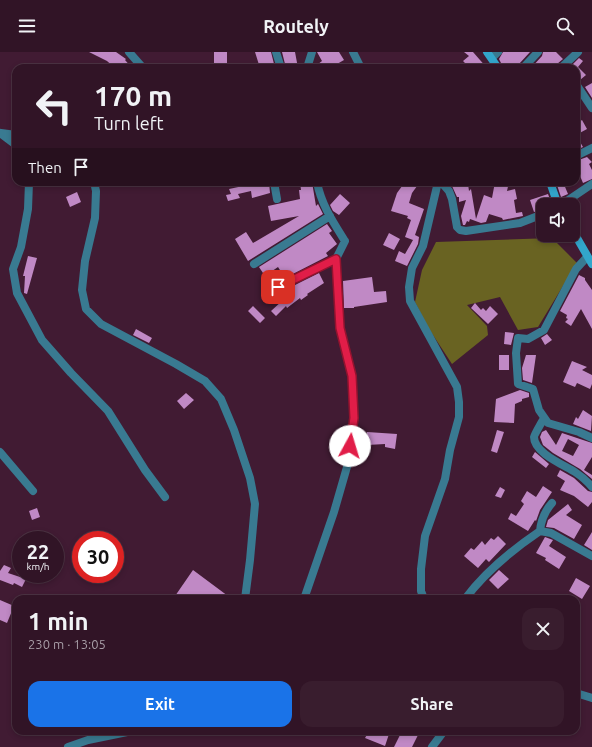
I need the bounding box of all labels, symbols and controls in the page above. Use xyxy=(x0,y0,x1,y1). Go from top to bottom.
icon: menu xyxy=(16,15,38,37)
icon: search xyxy=(554,15,576,37)
text: Routely xyxy=(263,16,329,36)
icon: left xyxy=(28,80,80,132)
text: 170 m xyxy=(94,80,172,111)
text: Turn left xyxy=(94,113,164,133)
icon: arrive xyxy=(70,156,92,178)
text: Then xyxy=(28,159,62,176)
map controls xyxy=(536,198,580,242)
button: sound xyxy=(536,198,580,242)
pin xyxy=(261,270,295,304)
icon: arrive xyxy=(267,276,289,298)
position arrow xyxy=(329,425,371,467)
speed limit sign: 30 xyxy=(72,531,124,583)
text: 22 xyxy=(27,540,49,563)
text: km/h xyxy=(26,561,50,572)
text: 1 min xyxy=(28,608,89,635)
button: close xyxy=(522,608,564,650)
text: 230 m · 13:05 xyxy=(28,637,106,651)
button: Exit xyxy=(28,681,292,727)
button: Share xyxy=(300,681,564,727)

